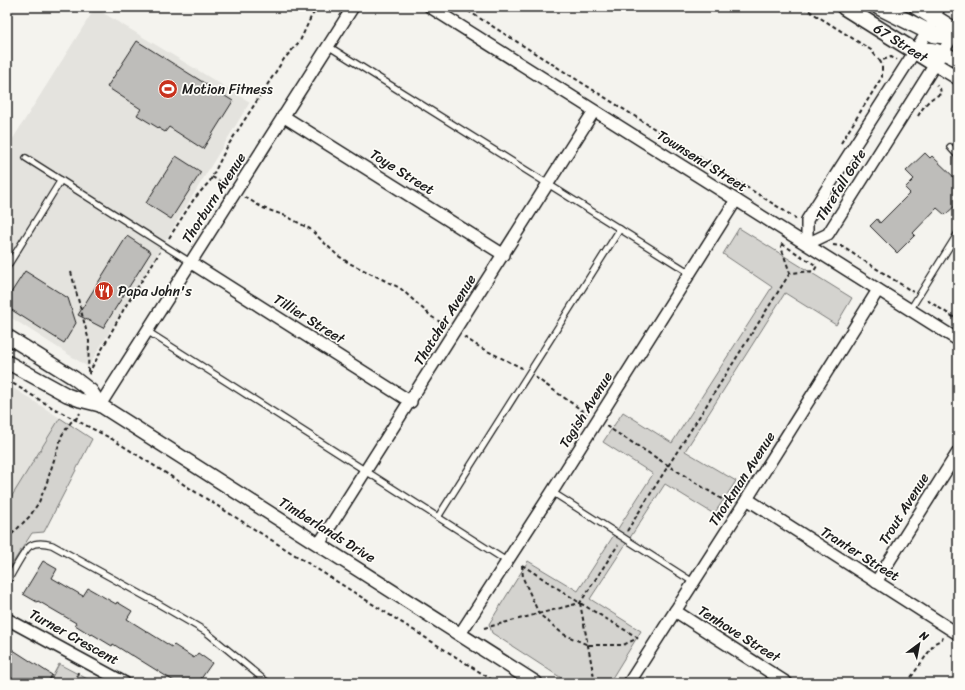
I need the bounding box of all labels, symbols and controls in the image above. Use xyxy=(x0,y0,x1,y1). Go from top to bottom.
street label: 67 Street xyxy=(869,16,934,70)
place label: Motion Fitness xyxy=(182,77,273,102)
sports icon: Motion Fitness xyxy=(157,78,179,100)
street label: Townsend Street xyxy=(652,123,752,199)
street label: Toye Street xyxy=(365,142,439,202)
street label: Threfall Gate xyxy=(809,144,873,226)
street label: Thorburn Avenue xyxy=(175,147,253,249)
street label: Thatcher Avenue xyxy=(407,269,483,371)
place label: Papa John's xyxy=(118,279,192,304)
restaurant icon: Papa John's xyxy=(93,280,115,302)
street label: Tillier Street xyxy=(268,287,351,352)
street label: Tagish Avenue xyxy=(552,367,620,453)
street label: Thorkman Avenue xyxy=(702,426,782,532)
street label: Trout Avenue xyxy=(872,468,936,550)
street label: Timberlands Drive xyxy=(274,490,380,570)
street label: Tranter Street xyxy=(815,520,905,588)
street label: Tenhove Street xyxy=(693,599,786,670)
street label: Turner Crescent xyxy=(24,602,124,672)
north arrow xyxy=(899,624,939,664)
text: N xyxy=(915,625,933,646)

